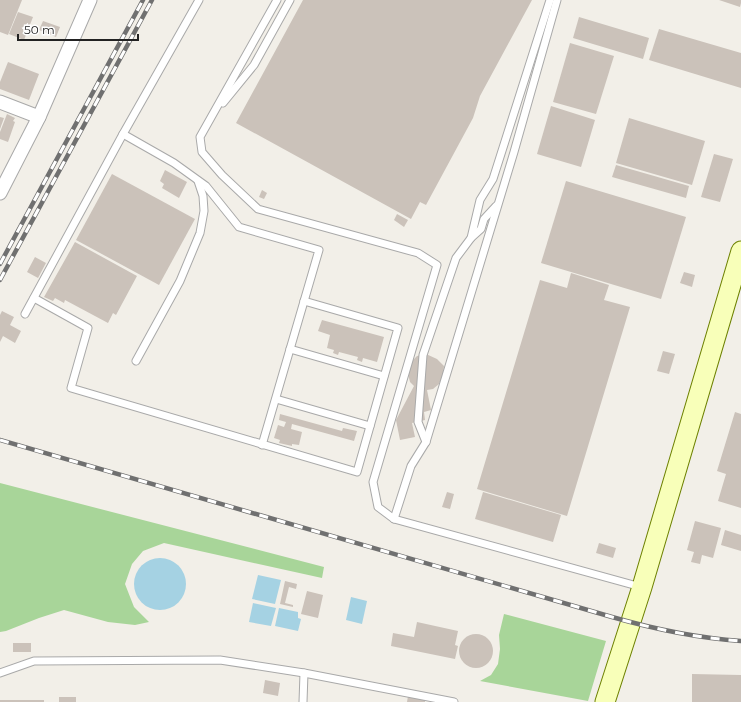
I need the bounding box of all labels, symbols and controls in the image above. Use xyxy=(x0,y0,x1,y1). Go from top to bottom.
scale bar xyxy=(18,16,138,42)
text: 50 m xyxy=(24,22,55,37)

